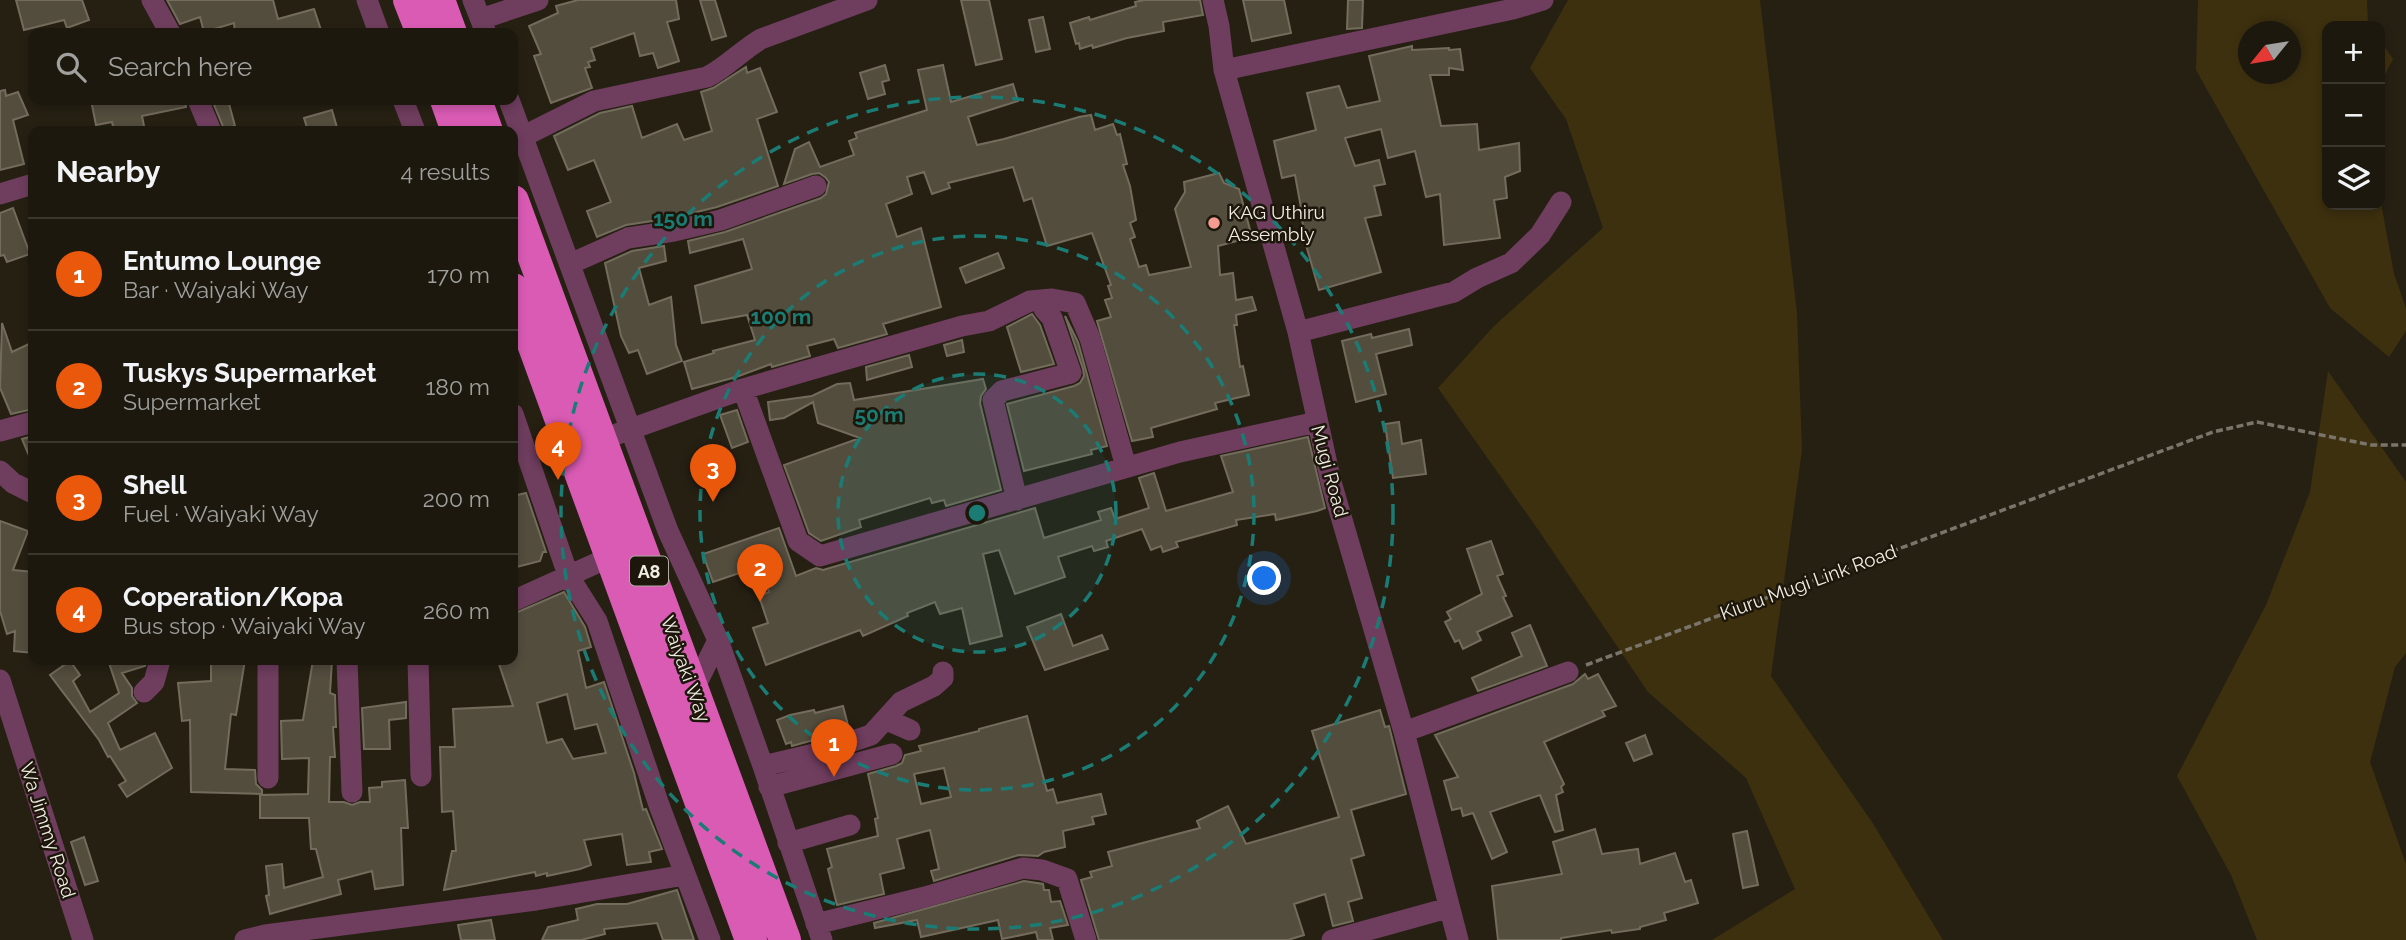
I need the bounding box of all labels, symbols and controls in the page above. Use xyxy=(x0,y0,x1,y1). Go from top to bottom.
north arrow xyxy=(2238,21,2301,84)
map controls xyxy=(2322,21,2385,210)
button: + xyxy=(2322,21,2385,84)
search box xyxy=(28,28,518,105)
icon: search xyxy=(52,48,90,86)
text: Search here xyxy=(108,52,252,82)
button: − xyxy=(2322,84,2385,147)
button: layers xyxy=(2322,147,2385,210)
text: Nearby xyxy=(56,154,160,189)
text: 4 results xyxy=(401,158,490,185)
place label: KAG Uthiru Assembly xyxy=(1228,201,1325,245)
text: 150 m xyxy=(653,206,713,231)
marker: KAG Uthiru Assembly xyxy=(1206,215,1222,231)
text: Entumo Lounge xyxy=(123,246,321,276)
text: 1 xyxy=(73,261,85,288)
text: 170 m xyxy=(427,261,490,288)
text: Bar · Waiyaki Way xyxy=(123,276,309,303)
text: 100 m xyxy=(751,304,811,329)
text: Tuskys Supermarket xyxy=(123,358,377,388)
text: 2 xyxy=(73,373,85,400)
text: 180 m xyxy=(425,373,490,400)
text: Supermarket xyxy=(123,388,261,415)
text: 50 m xyxy=(854,402,904,427)
pin: 4 xyxy=(535,422,581,480)
street label: Mugi Road xyxy=(1307,423,1353,519)
pin: 3 xyxy=(690,444,736,502)
text: Shell xyxy=(123,470,187,500)
text: 3 xyxy=(73,485,85,512)
text: 200 m xyxy=(423,485,490,512)
text: Fuel · Waiyaki Way xyxy=(123,500,319,527)
centre of rings xyxy=(965,501,989,525)
street label: Kiuru Mugi Link Road xyxy=(1717,540,1899,624)
pin: 2 xyxy=(737,544,783,602)
road number: A8 xyxy=(630,556,668,586)
your location xyxy=(1247,561,1281,595)
text: Coperation/Kopa xyxy=(123,582,343,612)
text: 4 xyxy=(72,597,86,624)
text: 260 m xyxy=(423,597,490,624)
text: Bus stop · Waiyaki Way xyxy=(123,612,366,639)
street label: Waiyaki Way xyxy=(657,613,715,725)
pin: 1 xyxy=(811,719,857,777)
street label: Wa Jimmy Road xyxy=(16,759,80,901)

